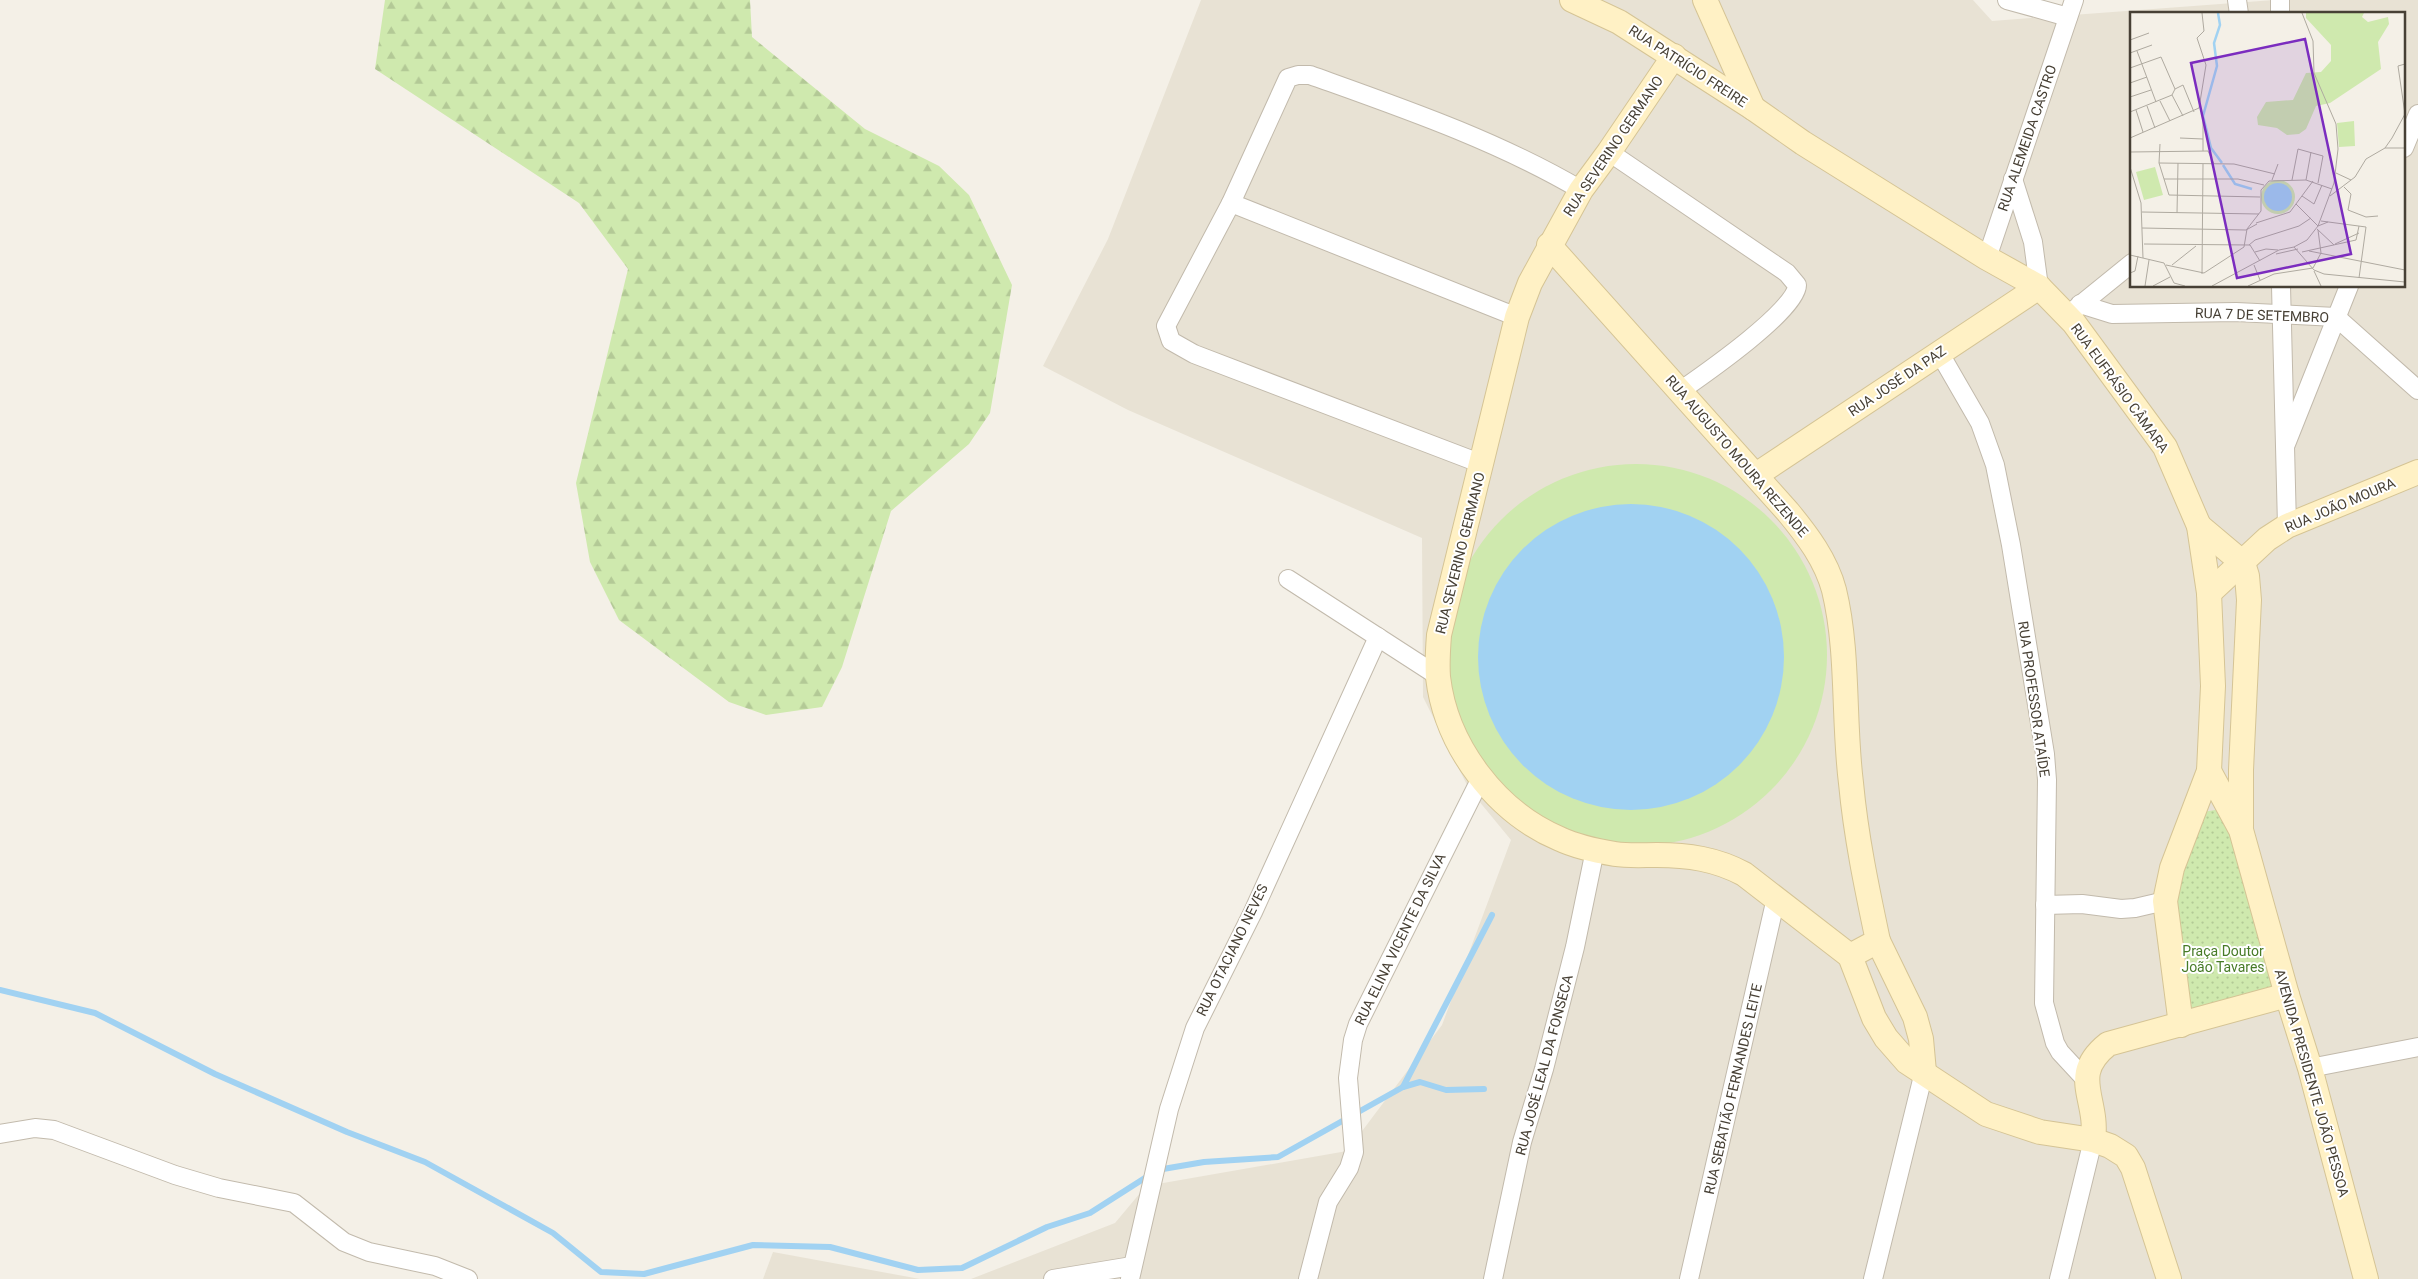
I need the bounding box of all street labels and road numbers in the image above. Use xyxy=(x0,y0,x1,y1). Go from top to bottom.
street label: RUA PATRÍCIO FREIRE xyxy=(1626,21,1751,110)
street label: RUA ALEMEIDA CASTRO xyxy=(1994,63,2060,213)
street label: RUA SEVERINO GERMANO xyxy=(1560,73,1666,219)
street label: RUA 7 DE SETEMBRO xyxy=(2195,305,2329,325)
street label: RUA EUFRÁSIO CÂMARA xyxy=(2068,320,2173,456)
street label: RUA JOSÉ DA PAZ xyxy=(1845,342,1949,420)
street label: RUA AUGUSTO MOURA REZENDE xyxy=(1663,372,1812,540)
street label: RUA SEVERINO GERMANO xyxy=(1432,471,1488,635)
street label: RUA JOÃO MOURA xyxy=(2282,474,2398,535)
street label: RUA PROFESSOR ATAÍDE xyxy=(2015,620,2054,778)
street label: RUA ELINA VICENTE DA SILVA xyxy=(1351,850,1449,1028)
street label: RUA OTACIANO NEVES xyxy=(1193,881,1271,1019)
street label: AVENIDA PRESIDENTE JOÃO PESSOA xyxy=(2272,967,2353,1199)
street label: RUA JOSÉ LEAL DA FONSECA xyxy=(1511,973,1576,1157)
street label: RUA SEBATIÃO FERNANDES LEITE xyxy=(1700,982,1765,1196)

